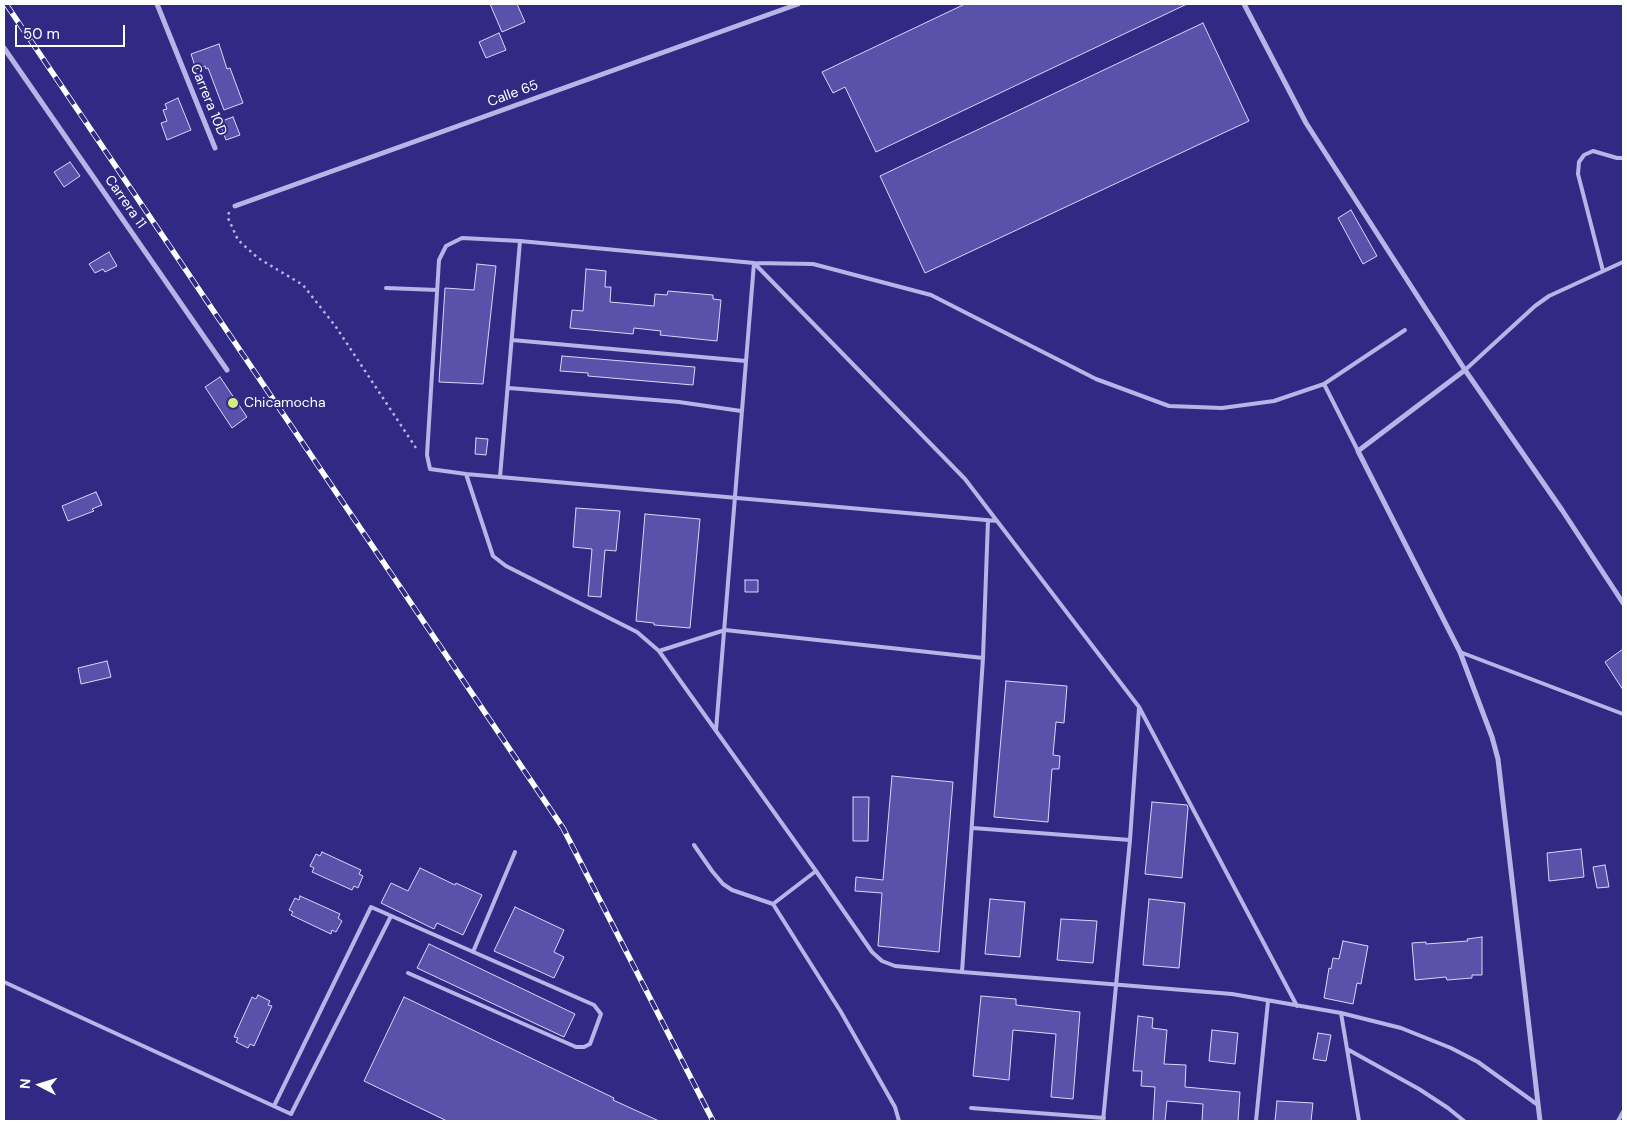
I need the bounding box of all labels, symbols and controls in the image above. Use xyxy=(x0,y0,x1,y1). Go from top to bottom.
scale bar xyxy=(18,15,128,47)
text: 50 m xyxy=(23,24,60,44)
street label: Carrera 10D xyxy=(186,62,230,138)
street label: Calle 65 xyxy=(485,77,541,111)
street label: Carrera 11 xyxy=(101,172,149,232)
place label: Chicamocha xyxy=(244,395,326,411)
marker: Chicamocha xyxy=(226,396,240,410)
north arrow xyxy=(15,1060,65,1110)
text: N xyxy=(16,1078,34,1090)

